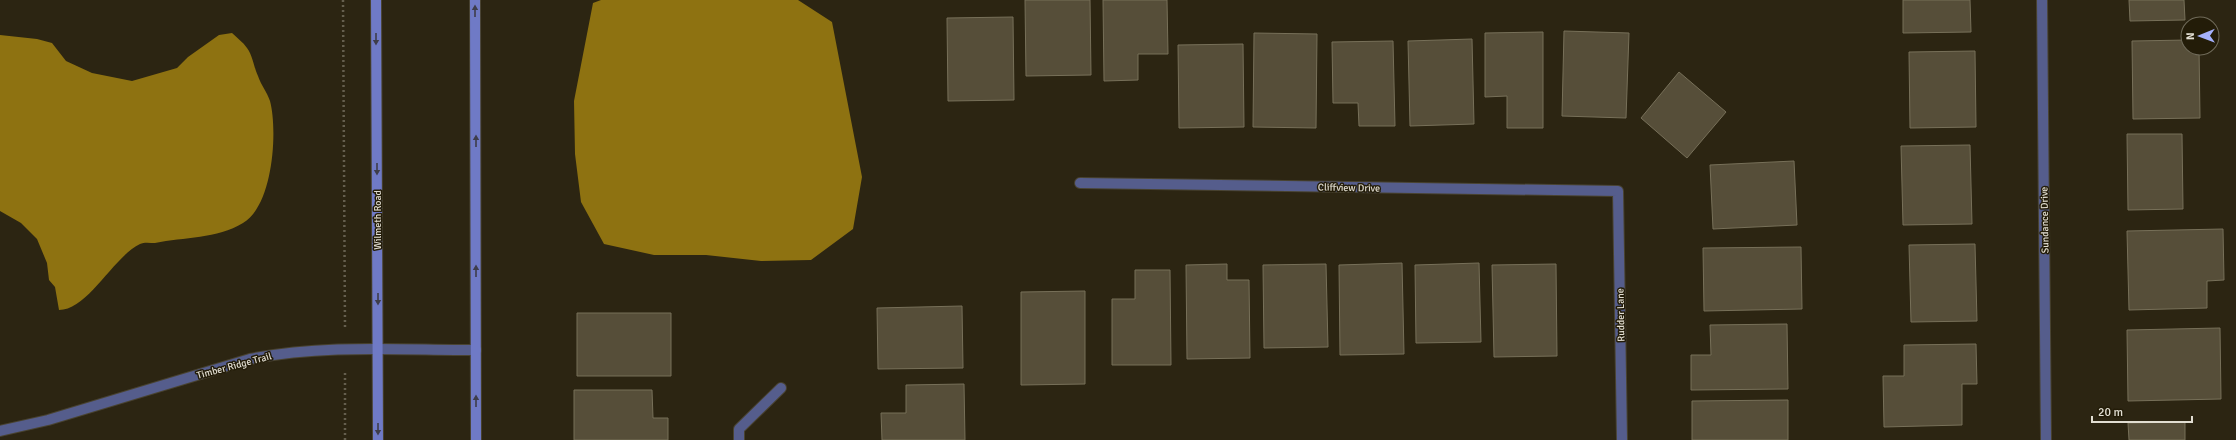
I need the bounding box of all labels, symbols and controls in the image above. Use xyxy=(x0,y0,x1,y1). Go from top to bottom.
one-way arrow xyxy=(472,4,478,17)
north arrow xyxy=(2180,16,2220,56)
text: N xyxy=(2184,32,2197,40)
one-way arrow xyxy=(373,33,379,46)
one-way arrow xyxy=(472,135,479,147)
one-way arrow xyxy=(374,163,380,176)
street label: Cliffview Drive xyxy=(1318,181,1380,195)
street label: Sundance Drive xyxy=(2038,187,2052,253)
street label: Wilmeth Road xyxy=(372,190,384,250)
one-way arrow xyxy=(473,264,479,277)
street label: Rudder Lane xyxy=(1615,288,1627,342)
one-way arrow xyxy=(375,293,381,306)
street label: Timber Ridge Trail xyxy=(195,350,273,382)
one-way arrow xyxy=(473,394,479,407)
scale bar xyxy=(2092,398,2192,424)
text: 20 m xyxy=(2098,405,2123,420)
one-way arrow xyxy=(375,423,381,436)

